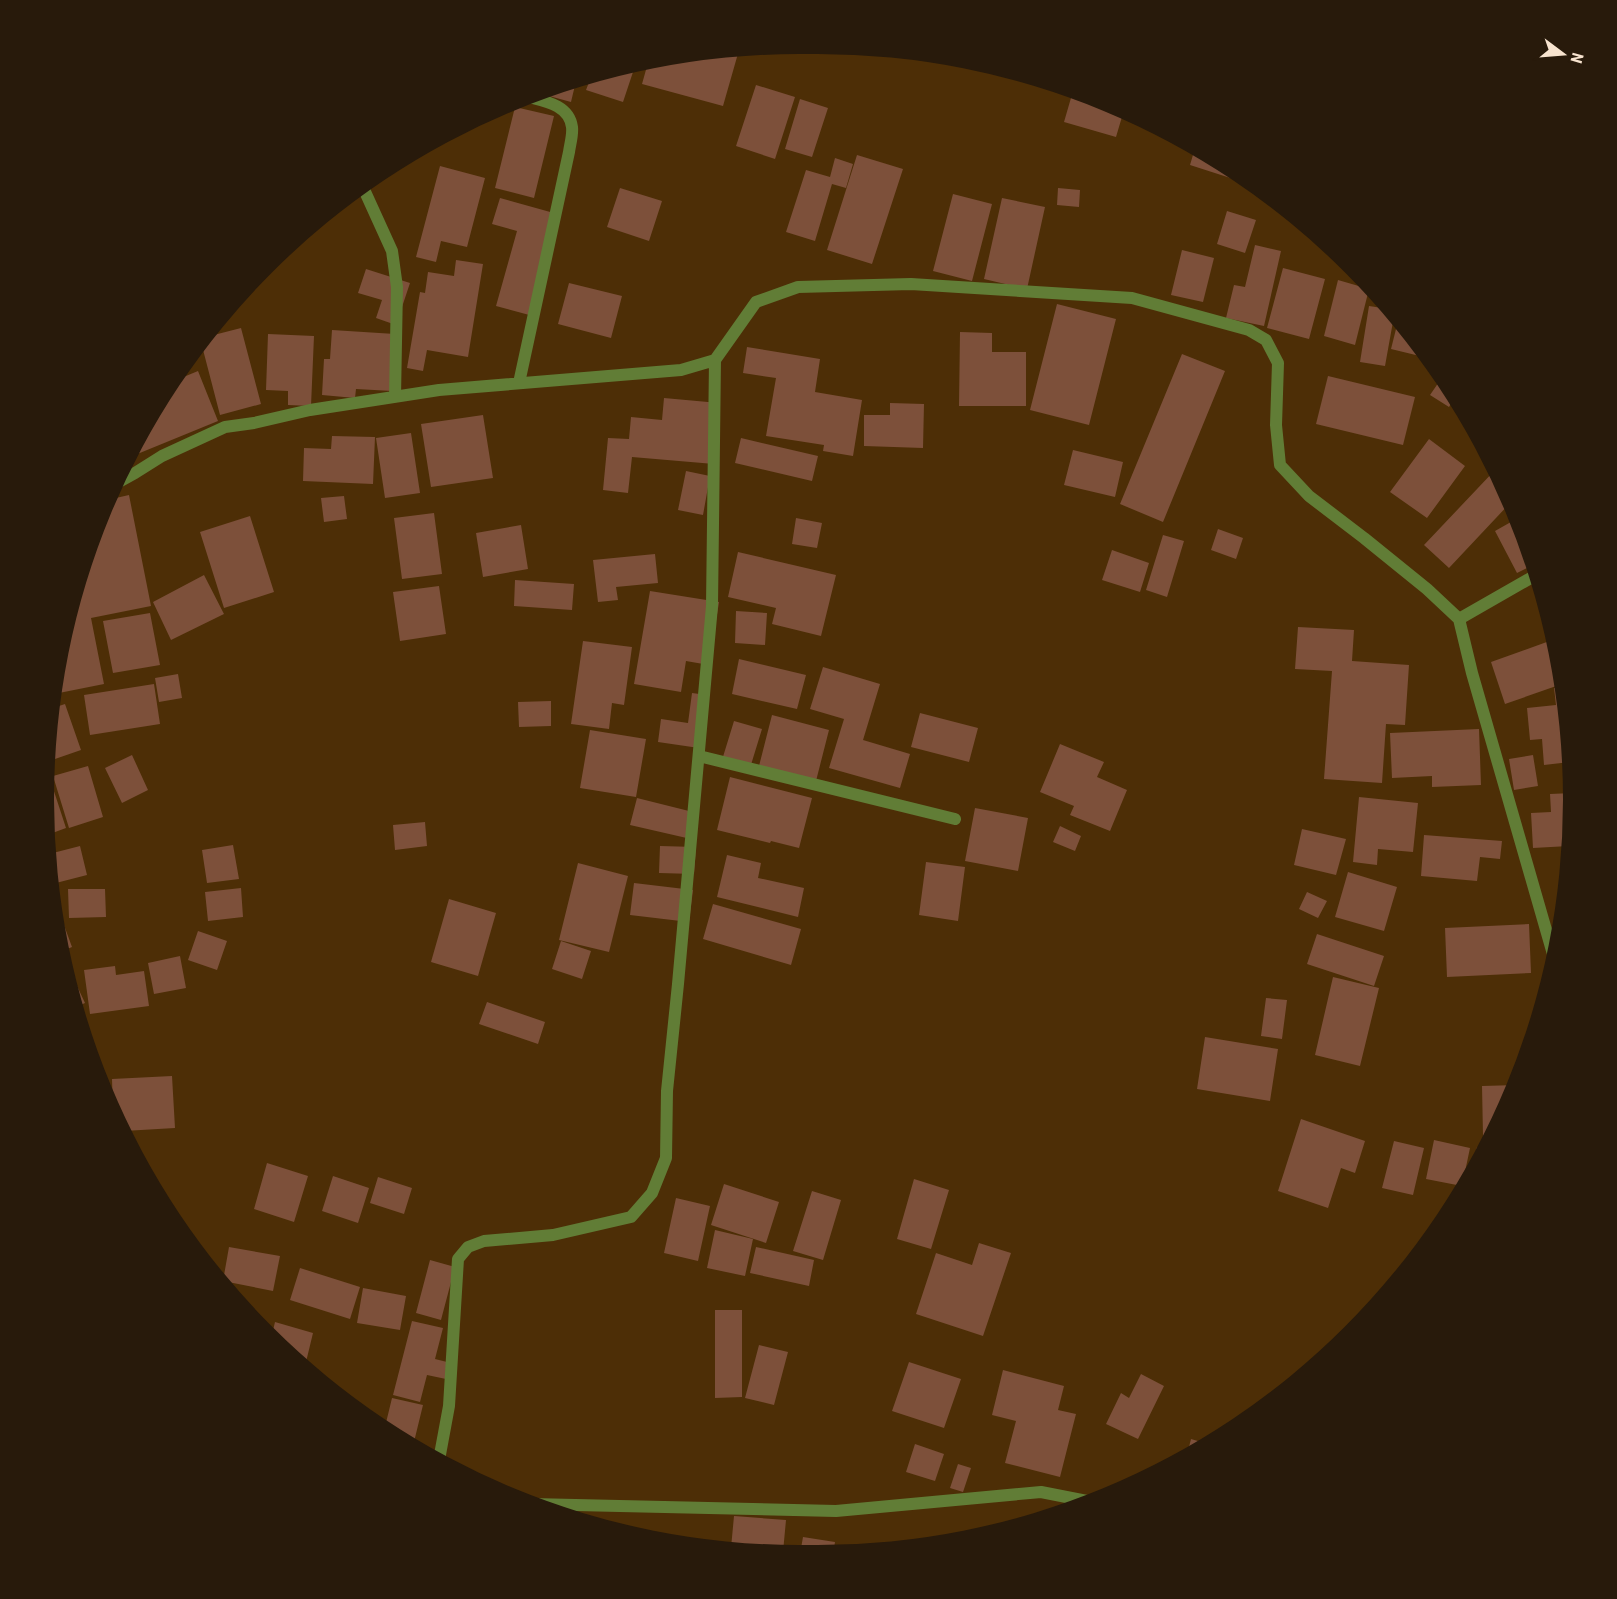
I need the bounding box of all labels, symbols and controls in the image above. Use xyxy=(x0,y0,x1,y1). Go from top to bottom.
north arrow xyxy=(1533,24,1593,84)
text: N xyxy=(1566,51,1587,65)

